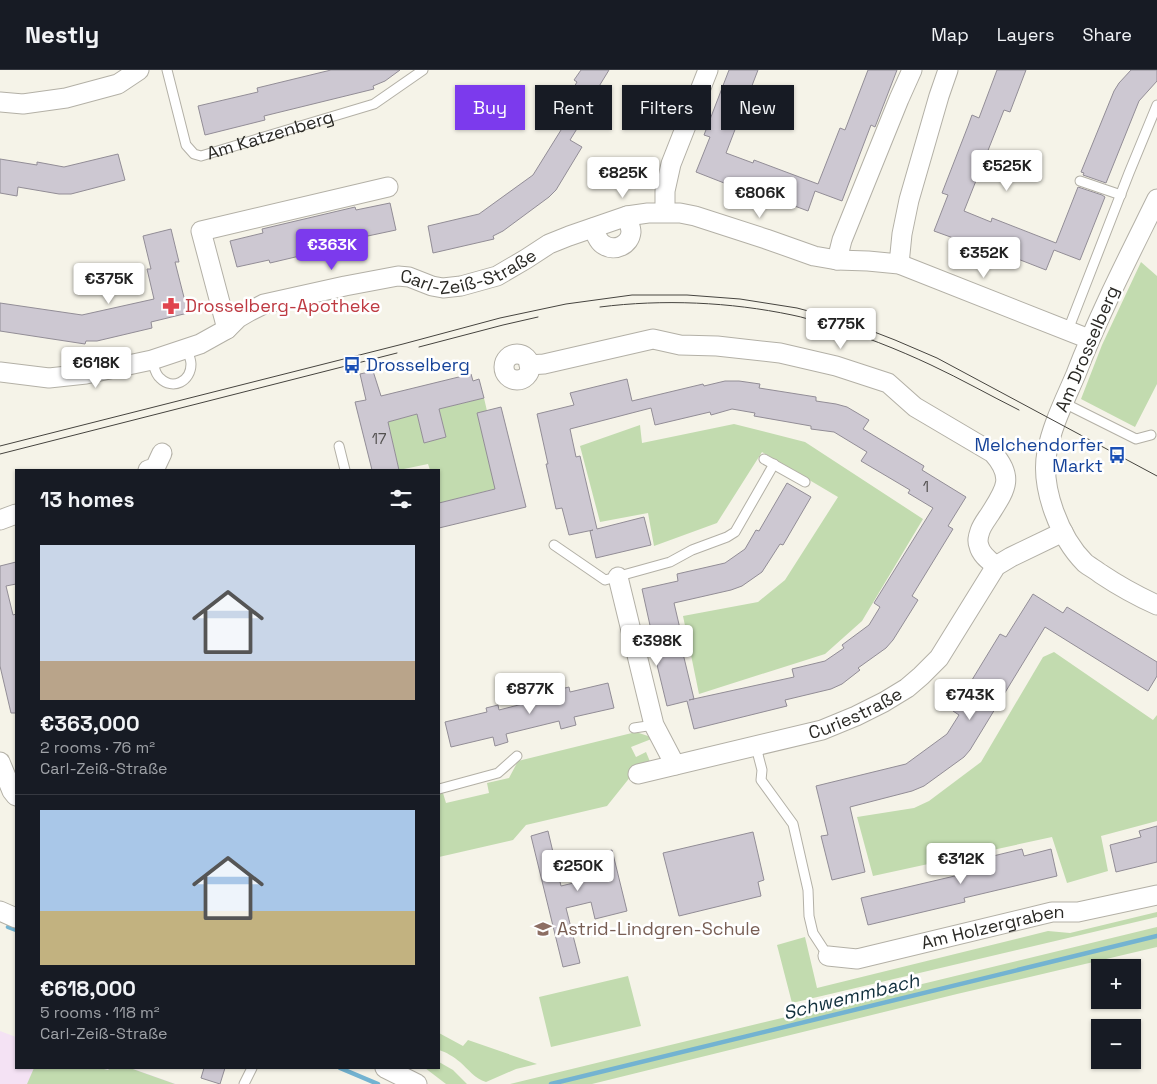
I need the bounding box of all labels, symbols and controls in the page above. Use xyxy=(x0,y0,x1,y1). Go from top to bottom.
text: Nestly xyxy=(25,19,99,50)
text: Map xyxy=(931,23,969,46)
text: Layers xyxy=(997,23,1054,46)
text: Share xyxy=(1082,23,1132,46)
chip: Buy xyxy=(455,85,525,130)
chip: Rent xyxy=(535,85,612,130)
chip: Filters xyxy=(622,85,711,130)
chip: New xyxy=(721,85,794,130)
street label: Am Katzenberg xyxy=(204,105,336,165)
pin: €525K xyxy=(972,150,1042,192)
text: €525K xyxy=(982,155,1032,176)
pin: €825K xyxy=(588,156,658,199)
text: €825K xyxy=(598,162,648,183)
pin: €806K xyxy=(725,176,795,219)
text: €806K xyxy=(735,182,785,203)
pin: €363K xyxy=(297,228,367,271)
text: €363K xyxy=(307,234,357,255)
pin: €352K xyxy=(949,236,1019,279)
text: €352K xyxy=(959,242,1009,263)
street label: Carl-Zeiß-Straße xyxy=(400,243,541,299)
pin: €375K xyxy=(74,262,144,305)
text: €375K xyxy=(84,268,134,289)
street label: Am Drosselberg xyxy=(1050,282,1124,416)
place label: Drosselberg-Apotheke xyxy=(185,294,380,317)
pharmacy icon: Drosselberg-Apotheke xyxy=(161,296,181,316)
pin: €775K xyxy=(806,308,876,350)
text: €775K xyxy=(817,313,865,334)
pin: €618K xyxy=(61,346,131,389)
text: €618K xyxy=(72,352,120,373)
place label: Drosselberg xyxy=(366,353,470,376)
bus stop icon: Drosselberg xyxy=(342,355,362,375)
house number: 17 xyxy=(372,429,386,448)
place label: Melchendorfer Markt xyxy=(974,433,1103,477)
bus stop icon: Melchendorfer Markt xyxy=(1107,445,1127,465)
house number: 1 xyxy=(923,477,929,496)
icon: filters xyxy=(387,485,415,513)
text: 13 homes xyxy=(40,486,134,513)
icon: home xyxy=(183,577,273,667)
pin: €398K xyxy=(622,624,692,667)
text: €398K xyxy=(632,630,682,651)
pin: €877K xyxy=(495,672,565,715)
text: €877K xyxy=(506,678,554,699)
pin: €743K xyxy=(935,678,1005,721)
street label: Curiestraße xyxy=(806,682,906,744)
text: €743K xyxy=(946,684,994,705)
text: €363,000 xyxy=(40,710,140,737)
text: 2 rooms · 76 m² xyxy=(40,737,155,758)
text: Carl-Zeiß-Straße xyxy=(40,758,168,779)
pin: €312K xyxy=(926,842,996,885)
icon: home xyxy=(183,843,273,933)
text: €312K xyxy=(937,848,985,869)
pin: €250K xyxy=(543,850,613,892)
text: €250K xyxy=(553,855,603,876)
street label: Am Holzergraben xyxy=(919,900,1065,954)
place label: Astrid-Lindgren-Schule xyxy=(557,917,760,940)
school or university icon: Astrid-Lindgren-Schule xyxy=(533,919,553,939)
map controls xyxy=(1091,959,1141,1069)
button: + xyxy=(1091,959,1141,1009)
water label: Schwemmbach xyxy=(780,967,922,1025)
text: €618,000 xyxy=(40,975,136,1002)
text: 5 rooms · 118 m² xyxy=(40,1002,160,1023)
button: − xyxy=(1091,1019,1141,1069)
text: Carl-Zeiß-Straße xyxy=(40,1023,168,1044)

